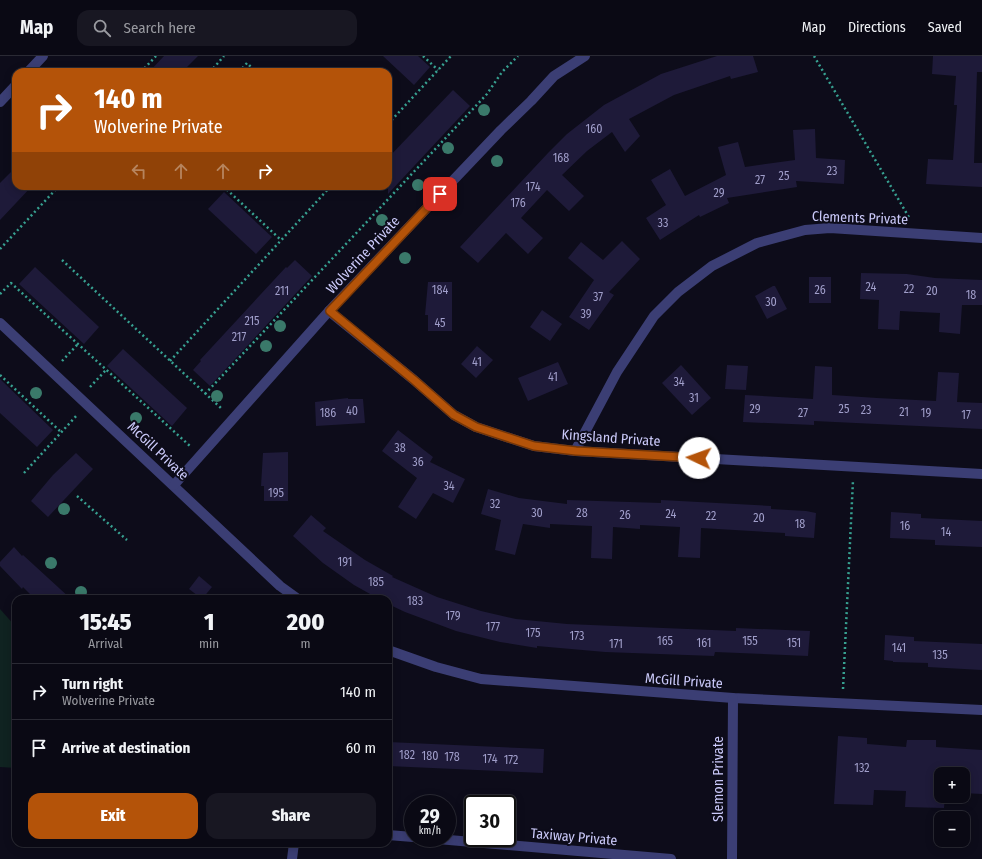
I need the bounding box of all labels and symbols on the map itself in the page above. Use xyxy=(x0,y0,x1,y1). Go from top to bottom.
house number: 160 xyxy=(586,122,602,136)
house number: 168 xyxy=(553,151,569,165)
house number: 23 xyxy=(827,164,837,178)
house number: 25 xyxy=(779,169,790,183)
house number: 27 xyxy=(755,173,765,187)
pin xyxy=(423,177,457,211)
house number: 174 xyxy=(526,180,541,194)
house number: 29 xyxy=(713,186,725,200)
house number: 176 xyxy=(510,196,526,210)
street label: Clements Private xyxy=(812,208,908,228)
street label: Wolverine Private xyxy=(323,213,403,297)
house number: 33 xyxy=(658,216,668,230)
house number: 24 xyxy=(866,280,877,294)
house number: 22 xyxy=(904,282,914,296)
house number: 184 xyxy=(432,283,448,297)
house number: 26 xyxy=(814,283,826,297)
house number: 211 xyxy=(275,284,289,298)
house number: 20 xyxy=(926,284,938,298)
house number: 18 xyxy=(966,288,976,302)
house number: 37 xyxy=(593,290,603,304)
house number: 30 xyxy=(765,295,777,309)
house number: 39 xyxy=(580,307,592,321)
house number: 215 xyxy=(244,314,260,328)
house number: 45 xyxy=(434,316,446,330)
house number: 217 xyxy=(232,330,246,344)
house number: 41 xyxy=(472,355,482,369)
house number: 41 xyxy=(548,370,558,384)
house number: 34 xyxy=(673,375,685,389)
house number: 31 xyxy=(689,391,699,405)
house number: 29 xyxy=(749,402,761,416)
house number: 25 xyxy=(839,402,850,416)
house number: 23 xyxy=(861,403,871,417)
house number: 40 xyxy=(346,404,358,418)
house number: 21 xyxy=(899,405,909,419)
house number: 186 xyxy=(320,406,336,420)
house number: 27 xyxy=(798,406,808,420)
house number: 19 xyxy=(921,406,931,420)
house number: 17 xyxy=(961,408,971,422)
street label: McGill Private xyxy=(124,418,192,484)
street label: Kingsland Private xyxy=(561,426,661,450)
position arrow xyxy=(678,437,720,479)
house number: 38 xyxy=(394,441,406,455)
house number: 36 xyxy=(412,455,424,469)
house number: 34 xyxy=(443,479,455,493)
house number: 195 xyxy=(268,486,284,500)
house number: 32 xyxy=(490,497,500,511)
house number: 30 xyxy=(531,506,543,520)
house number: 28 xyxy=(576,506,588,520)
house number: 24 xyxy=(666,507,677,521)
house number: 26 xyxy=(619,508,631,522)
house number: 22 xyxy=(706,509,716,523)
house number: 20 xyxy=(753,511,765,525)
house number: 18 xyxy=(795,517,805,531)
house number: 16 xyxy=(900,519,910,533)
house number: 14 xyxy=(941,525,951,539)
house number: 191 xyxy=(338,555,353,569)
house number: 185 xyxy=(368,575,385,589)
house number: 183 xyxy=(407,594,423,608)
house number: 179 xyxy=(445,609,461,623)
house number: 177 xyxy=(486,620,500,634)
house number: 175 xyxy=(526,626,541,640)
house number: 173 xyxy=(570,629,584,643)
house number: 165 xyxy=(657,634,674,648)
house number: 155 xyxy=(742,634,758,648)
house number: 161 xyxy=(697,636,711,650)
house number: 151 xyxy=(787,636,801,650)
house number: 171 xyxy=(609,637,623,651)
house number: 141 xyxy=(892,641,906,655)
house number: 135 xyxy=(932,648,948,662)
street label: McGill Private xyxy=(645,670,723,692)
street label: Slemon Private xyxy=(710,736,727,822)
house number: 182 xyxy=(399,748,415,762)
house number: 180 xyxy=(422,749,438,763)
house number: 178 xyxy=(444,750,460,764)
house number: 174 xyxy=(483,752,498,766)
house number: 172 xyxy=(504,753,518,767)
house number: 132 xyxy=(854,761,870,775)
speed limit sign: 30 xyxy=(464,795,516,847)
street label: Taxiway Private xyxy=(530,825,618,849)

